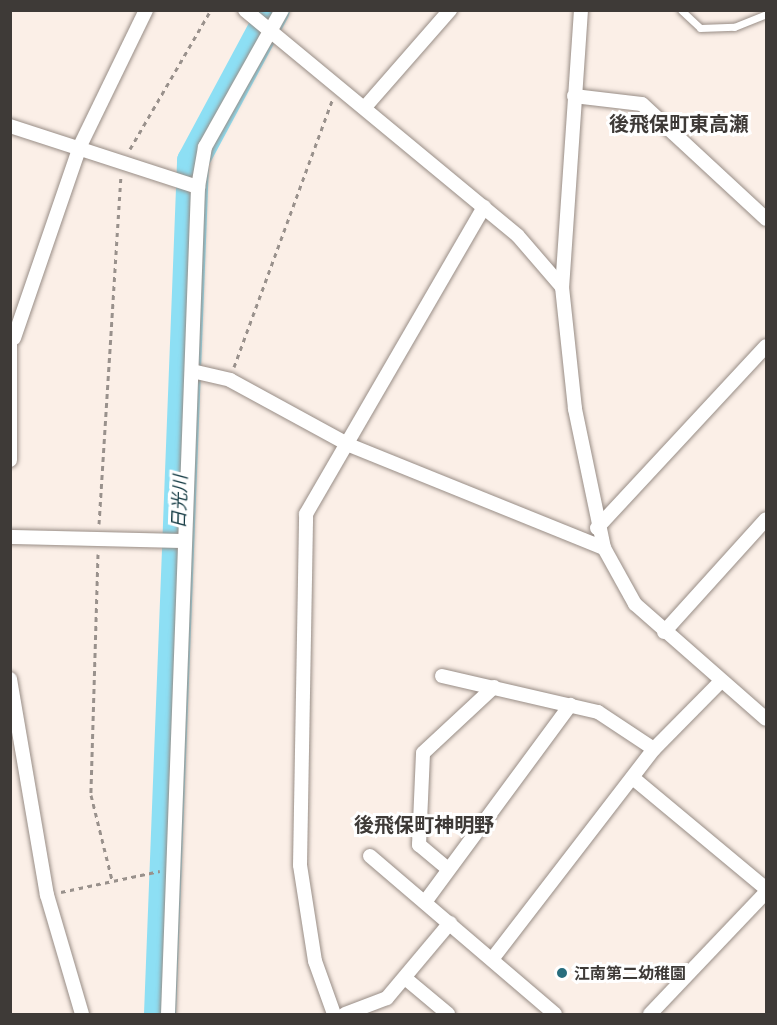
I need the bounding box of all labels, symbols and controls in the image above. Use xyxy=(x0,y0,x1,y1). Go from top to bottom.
district label: 後飛保町東高瀬 xyxy=(609,111,749,135)
water label: 日光川 xyxy=(168,475,192,529)
district label: 後飛保町神明野 xyxy=(354,812,494,836)
place label: 江南第二幼稚園 xyxy=(574,963,686,983)
marker: 江南第二幼稚園 xyxy=(555,966,569,980)

